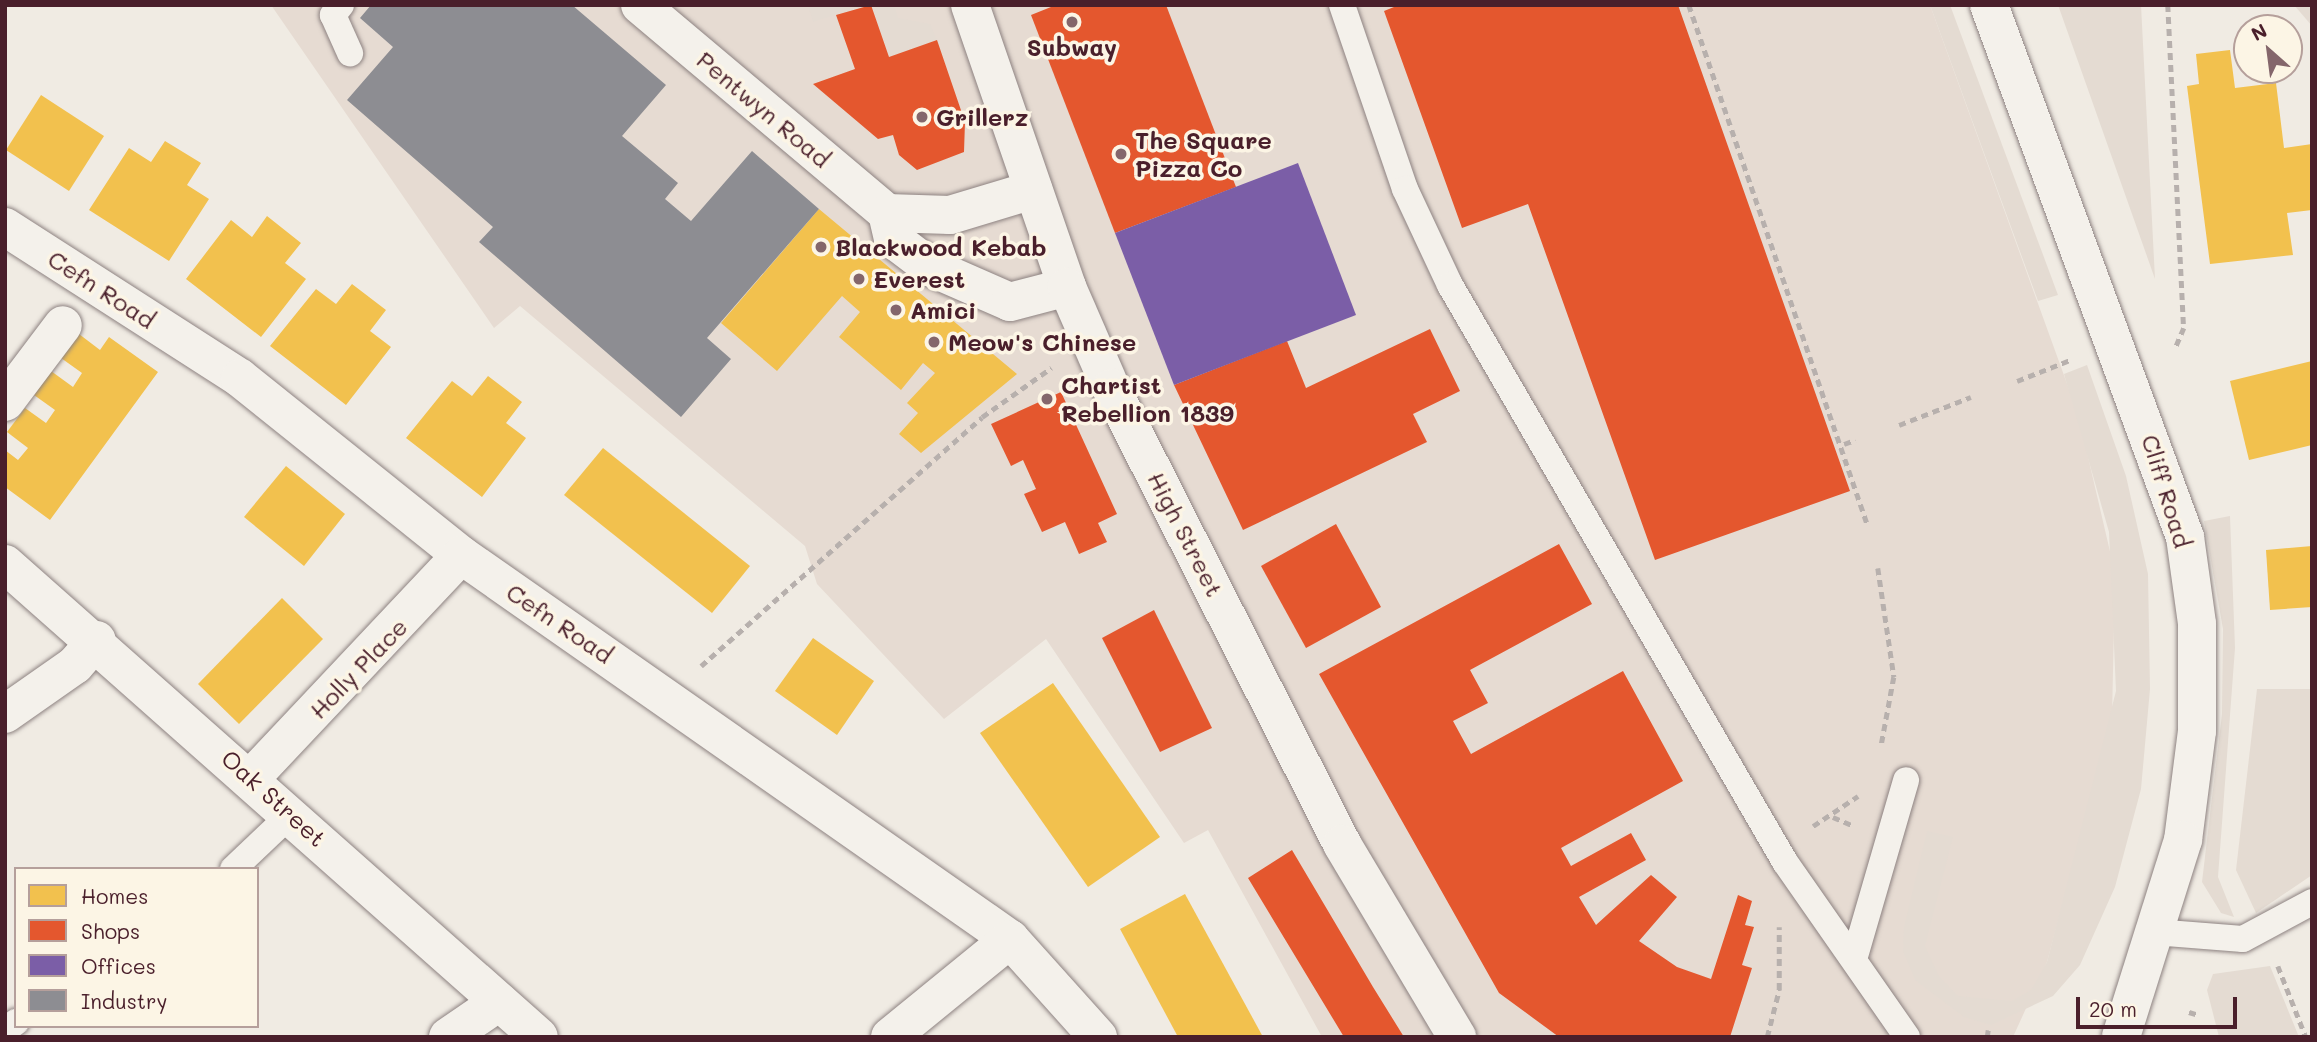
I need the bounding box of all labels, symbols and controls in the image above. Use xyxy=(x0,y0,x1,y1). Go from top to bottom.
marker: Subway xyxy=(1064,14,1080,30)
north arrow xyxy=(2233,14,2303,84)
text: N xyxy=(2247,17,2271,46)
place label: Subway xyxy=(1027,33,1117,61)
street label: Pentwyn Road xyxy=(691,45,837,173)
place label: Grillerz xyxy=(936,103,1028,131)
marker: Grillerz xyxy=(914,109,930,125)
place label: The Square Pizza Co xyxy=(1135,126,1272,182)
marker: The Square Pizza Co xyxy=(1113,146,1129,162)
place label: Blackwood Kebab xyxy=(835,233,1046,261)
marker: Blackwood Kebab xyxy=(813,239,829,255)
street label: Cefn Road xyxy=(43,244,161,334)
place label: Everest xyxy=(873,265,965,293)
marker: Everest xyxy=(851,271,867,287)
place label: Amici xyxy=(910,296,976,324)
marker: Amici xyxy=(888,302,904,318)
place label: Meow's Chinese xyxy=(948,328,1136,356)
marker: Meow's Chinese xyxy=(926,334,942,350)
place label: Chartist Rebellion 1839 xyxy=(1061,371,1234,427)
marker: Chartist Rebellion 1839 xyxy=(1039,391,1055,407)
street label: Cliff Road xyxy=(2136,431,2198,551)
street label: High Street xyxy=(1142,467,1230,601)
street label: Cefn Road xyxy=(501,577,619,669)
street label: Holly Place xyxy=(303,612,413,724)
street label: Oak Street xyxy=(216,744,332,852)
legend xyxy=(14,867,259,1028)
text: Homes xyxy=(81,882,148,909)
text: Shops xyxy=(81,917,140,944)
text: Offices xyxy=(81,952,156,979)
scale bar xyxy=(2079,982,2240,1026)
text: Industry xyxy=(81,987,168,1014)
text: 20 m xyxy=(2089,995,2137,1022)

